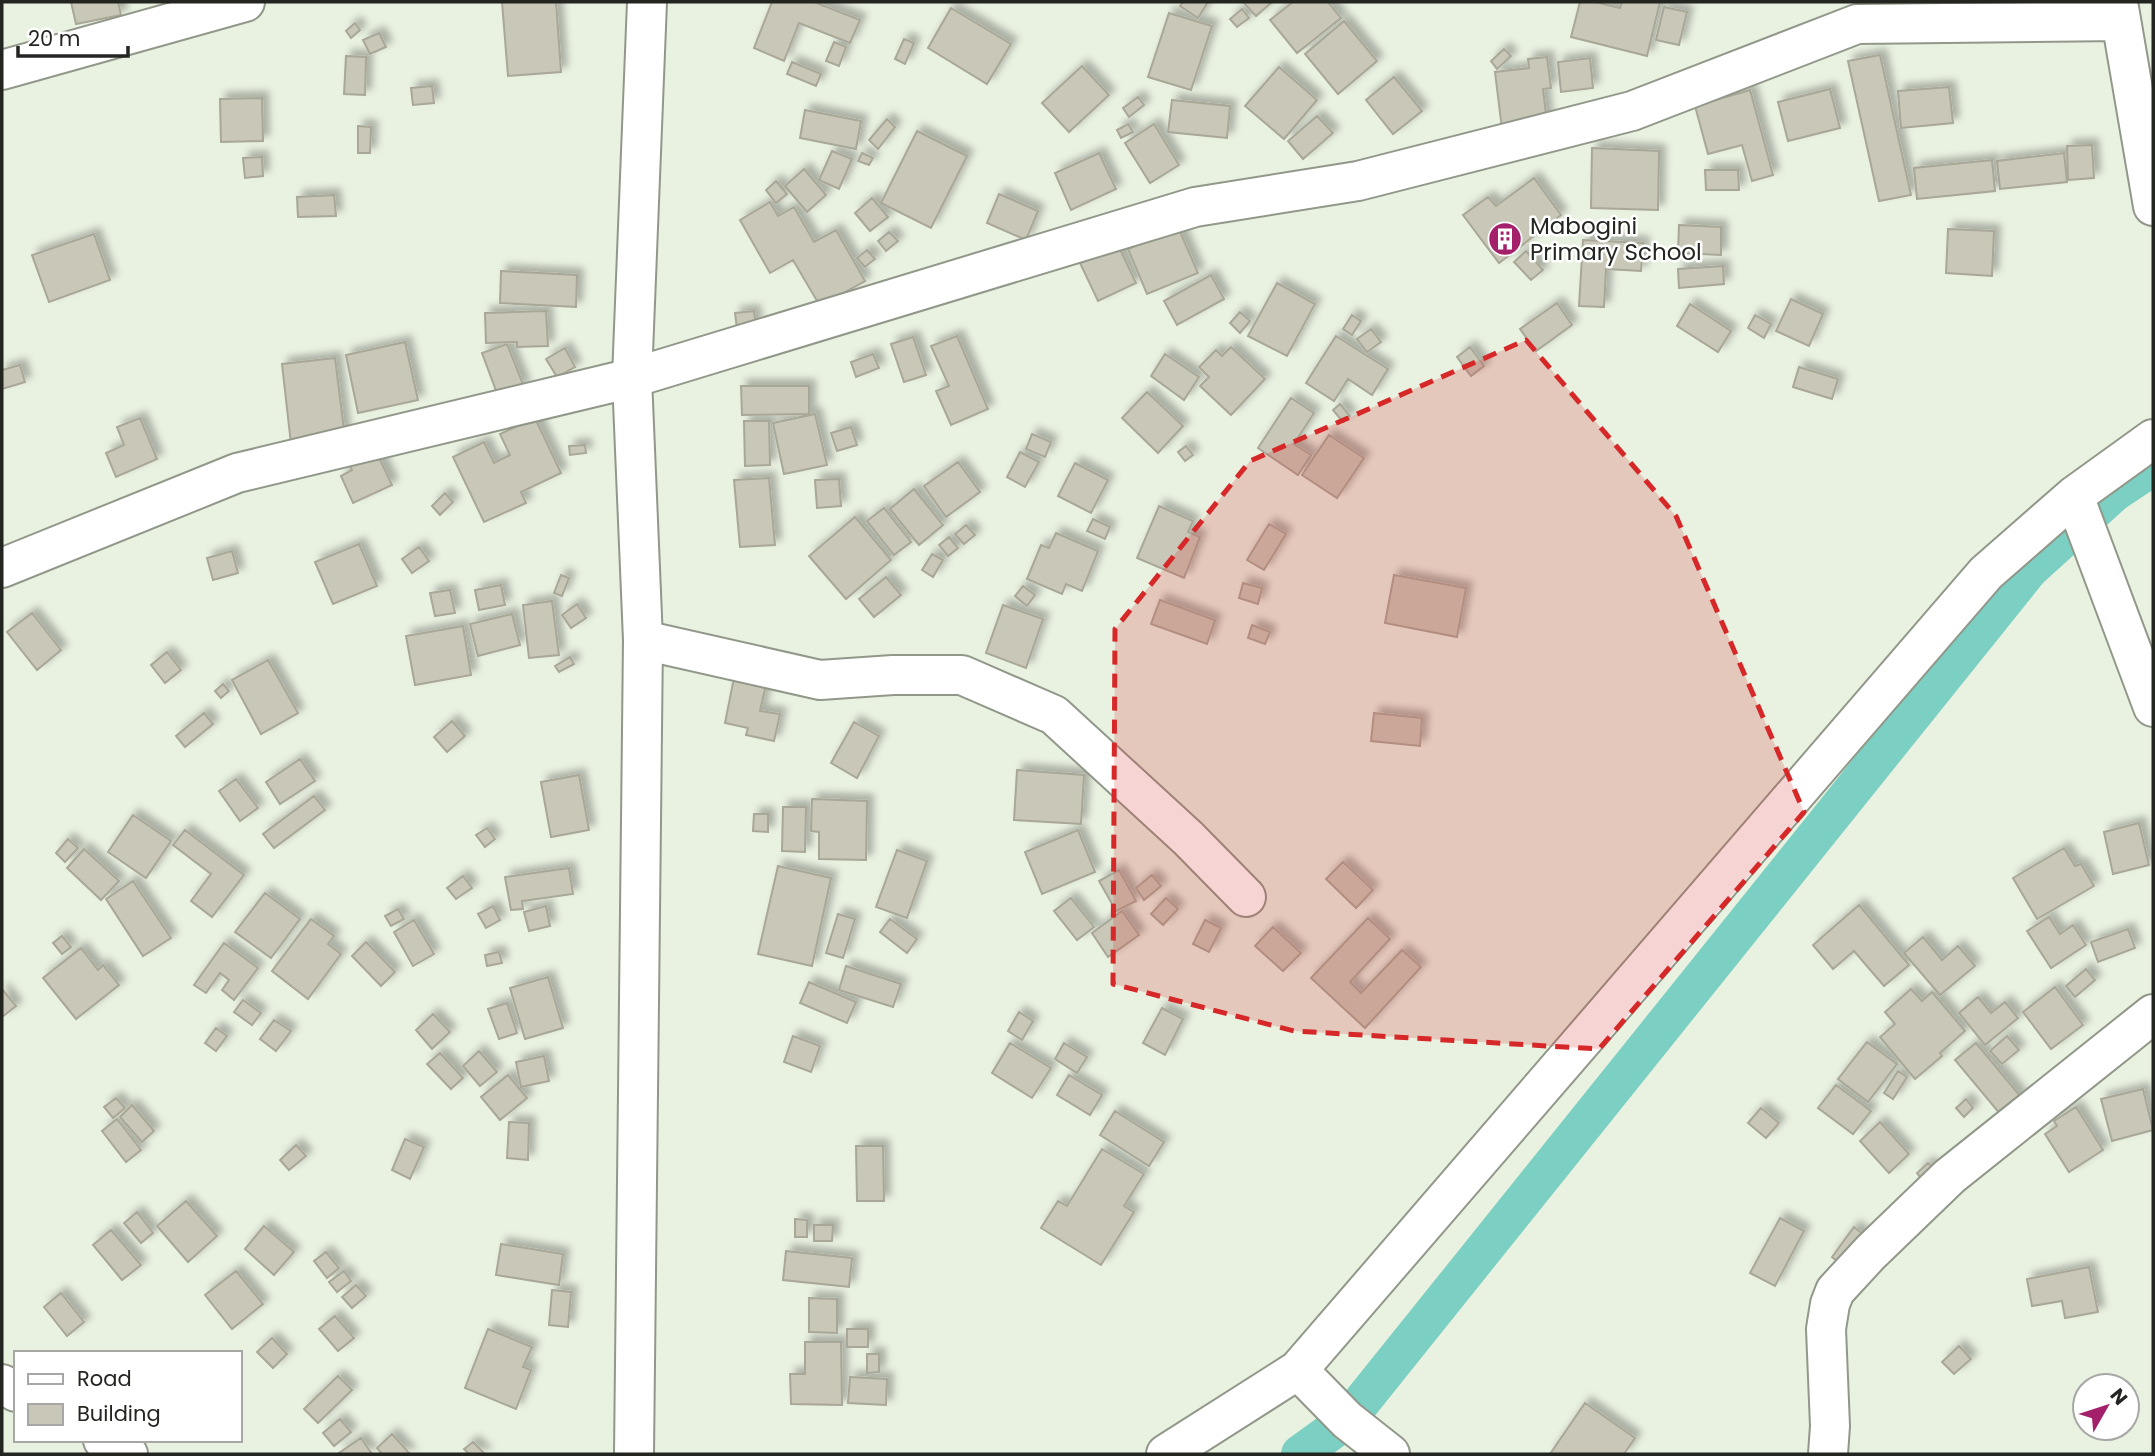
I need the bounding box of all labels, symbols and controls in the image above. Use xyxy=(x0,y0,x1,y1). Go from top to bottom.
scale bar xyxy=(18,14,128,58)
text: 20 m xyxy=(28,24,81,53)
place label: Mabogini Primary School xyxy=(1530,210,1702,268)
building icon: Mabogini Primary School xyxy=(1486,220,1524,258)
legend xyxy=(14,1351,242,1442)
text: Road xyxy=(77,1364,132,1393)
north arrow xyxy=(2071,1372,2141,1442)
text: N xyxy=(2104,1383,2134,1411)
text: Building xyxy=(77,1399,161,1428)

